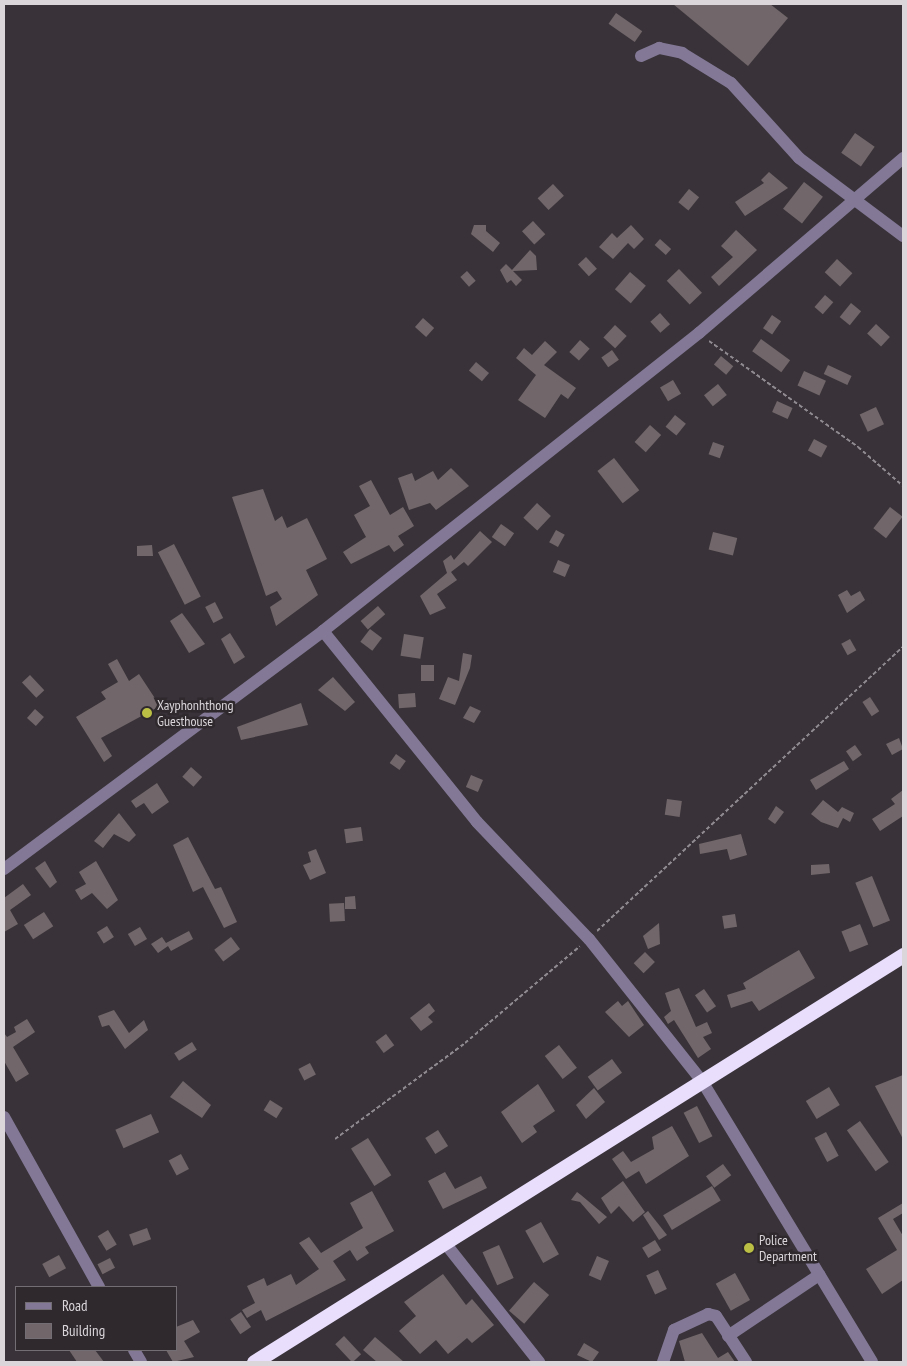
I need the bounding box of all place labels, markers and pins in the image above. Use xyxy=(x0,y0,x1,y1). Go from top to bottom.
place label: Xayphonhthong Guesthouse xyxy=(157,697,233,730)
marker: Xayphonhthong Guesthouse xyxy=(141,707,153,719)
place label: Police Department xyxy=(759,1232,817,1264)
marker: Police Department xyxy=(743,1242,755,1254)

